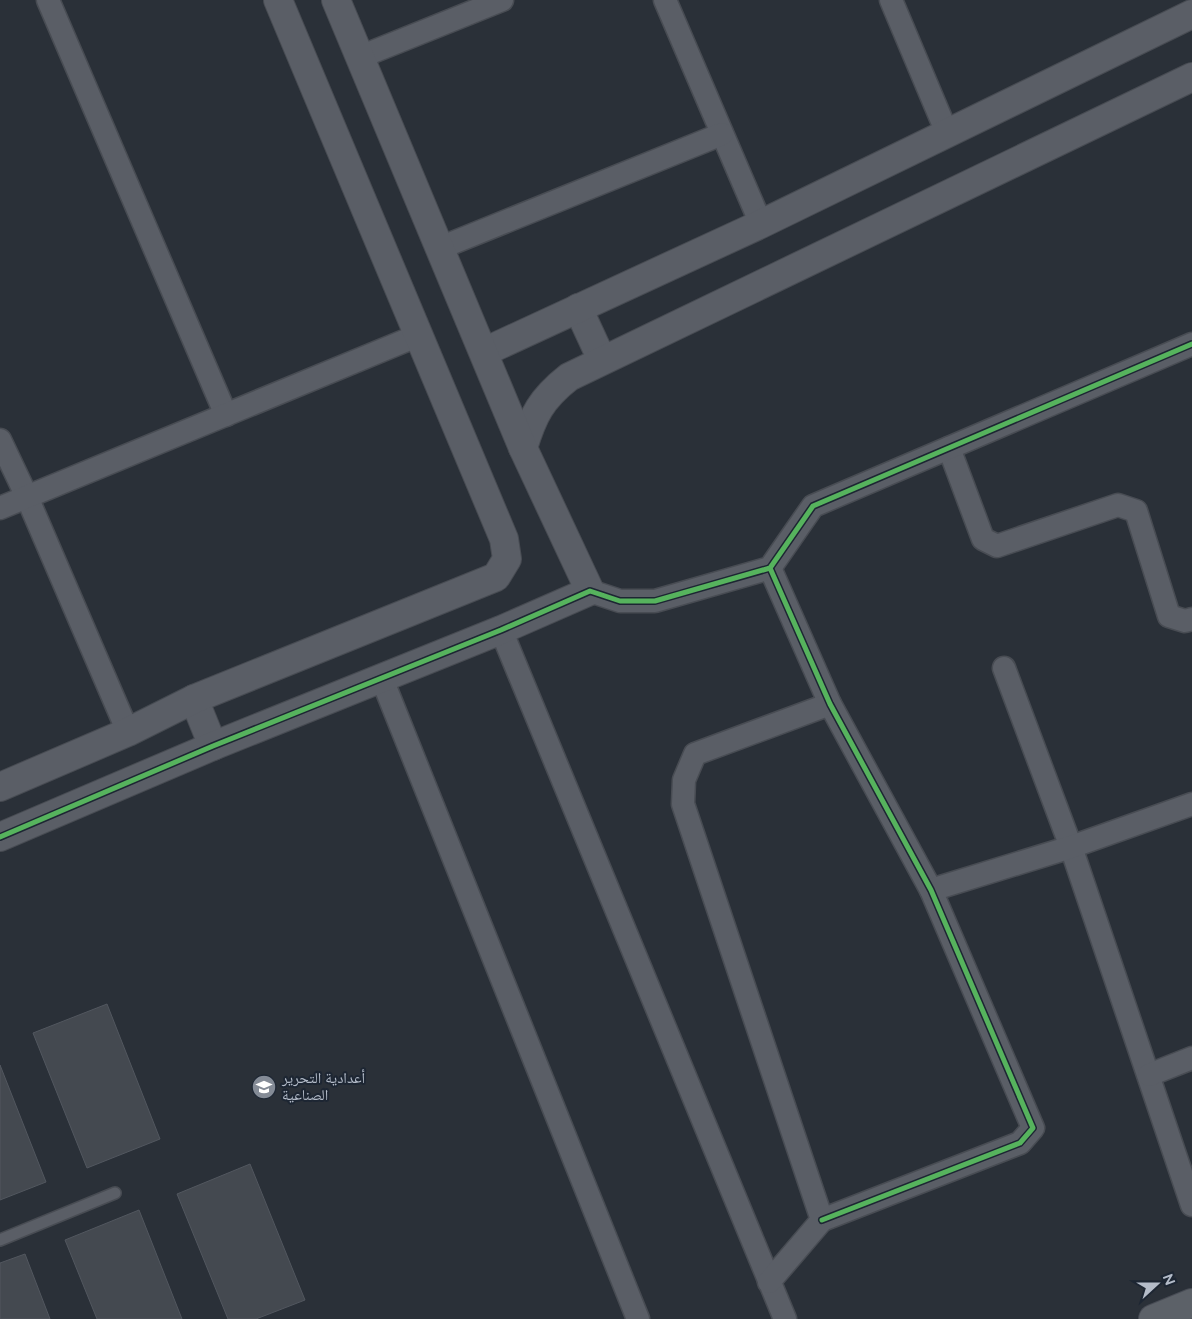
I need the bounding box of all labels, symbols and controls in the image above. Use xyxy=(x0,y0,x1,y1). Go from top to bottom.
place label: أعدادية التحرير الصناعية xyxy=(281,1069,365,1104)
school or university icon: أعدادية التحرير الصناعية xyxy=(251,1074,277,1100)
north arrow xyxy=(1132,1259,1182,1309)
text: N xyxy=(1160,1271,1179,1287)

